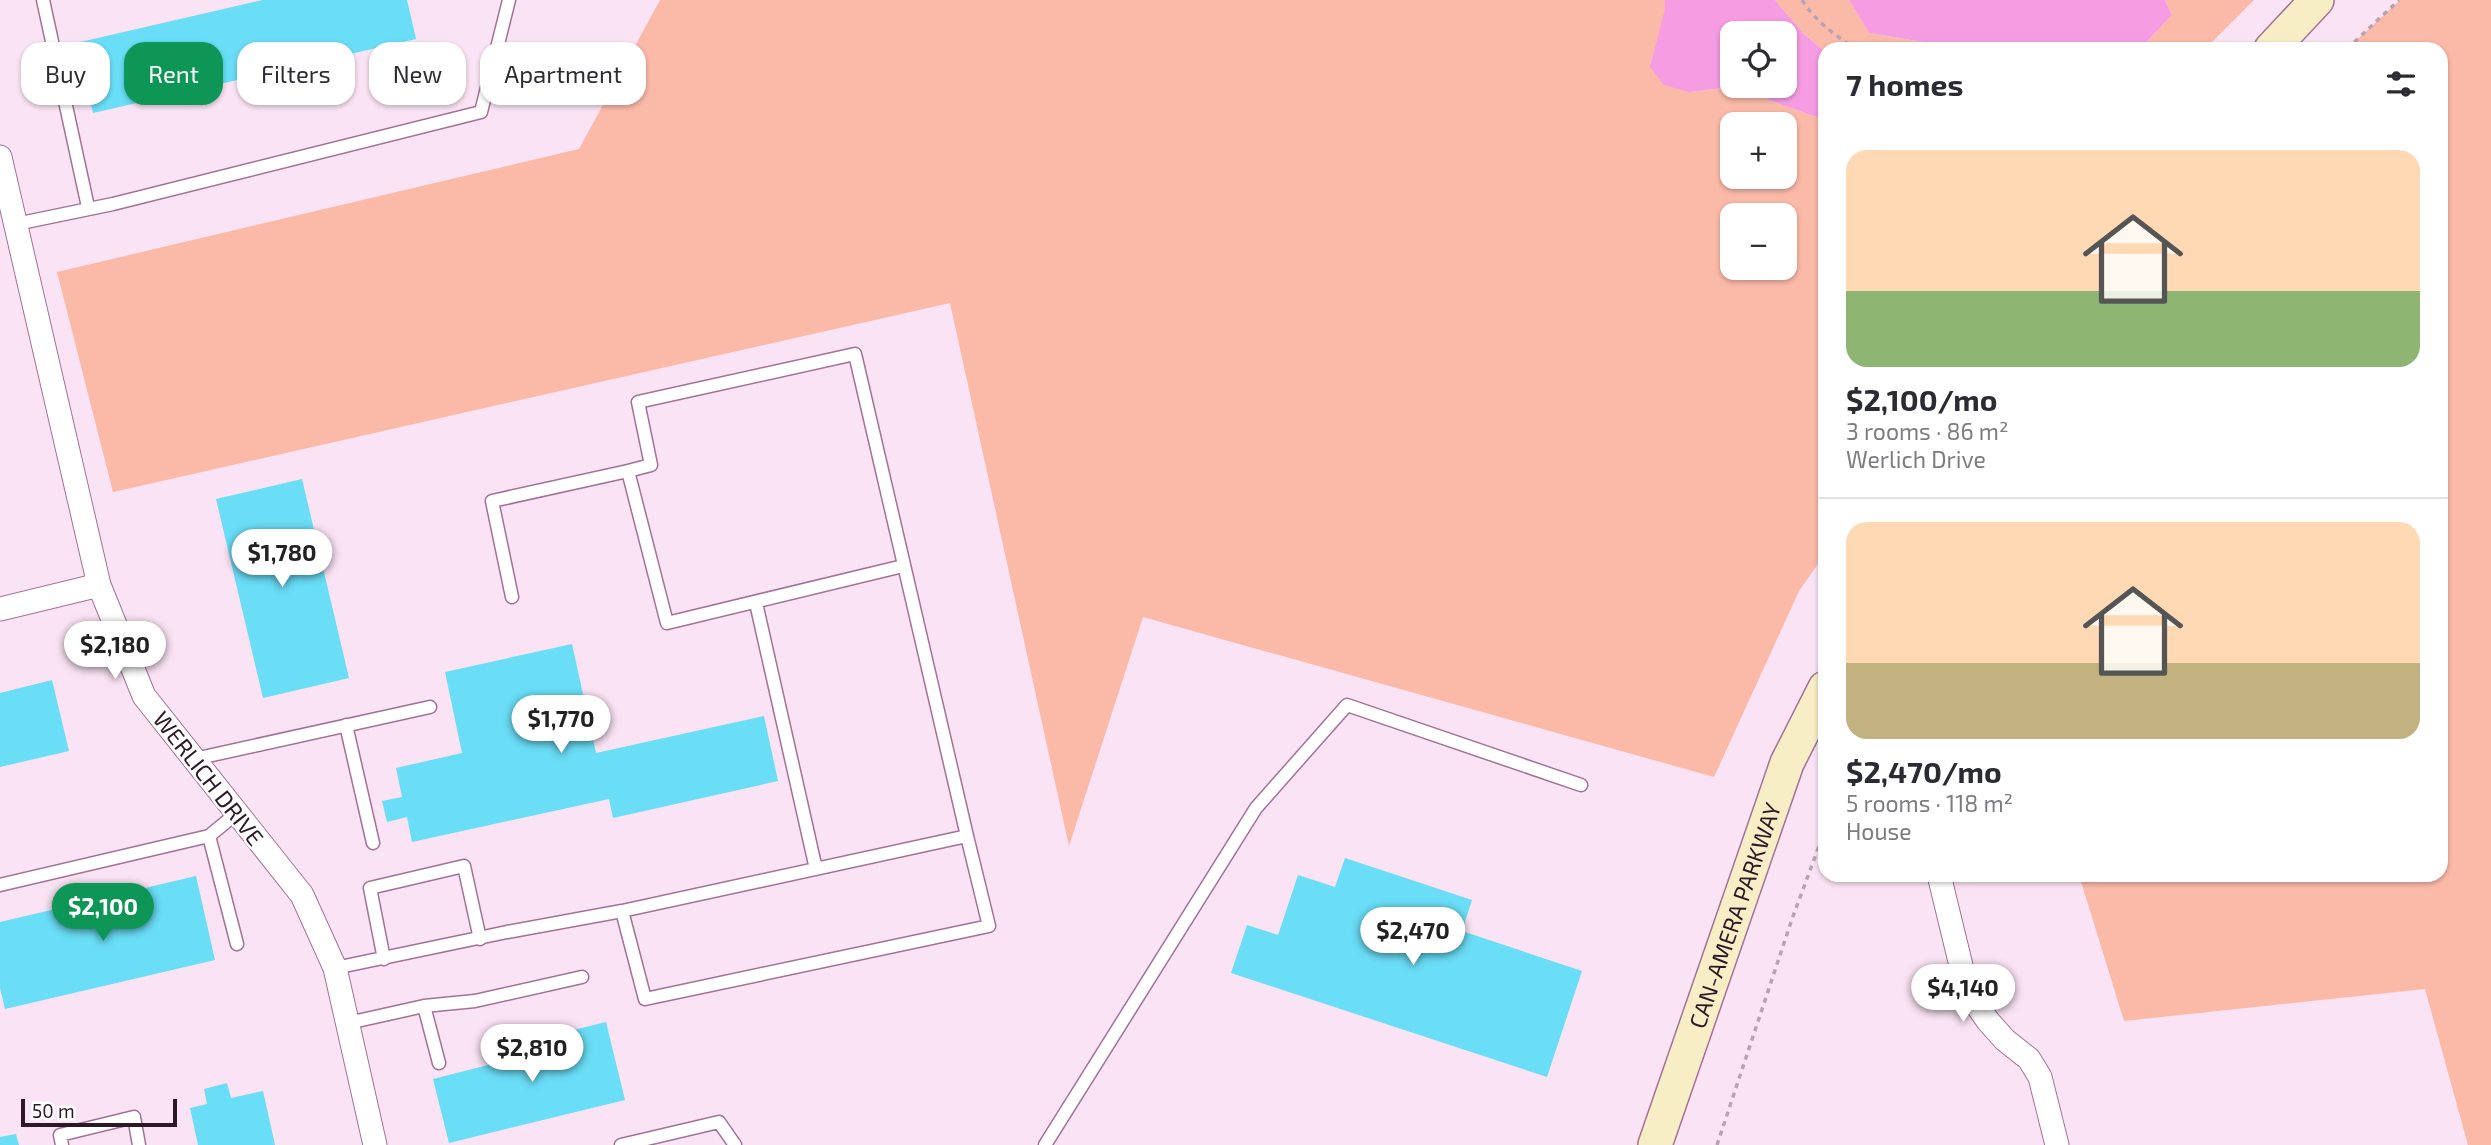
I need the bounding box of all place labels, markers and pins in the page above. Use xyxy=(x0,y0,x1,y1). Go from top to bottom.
pin: $1,780 xyxy=(225,530,339,589)
pin: $2,180 xyxy=(58,622,172,681)
pin: $1,770 xyxy=(504,696,618,755)
pin: $2,100 xyxy=(46,884,160,943)
pin: $2,470 xyxy=(1356,908,1470,967)
pin: $4,140 xyxy=(1906,964,2020,1024)
pin: $2,810 xyxy=(475,1024,589,1084)

